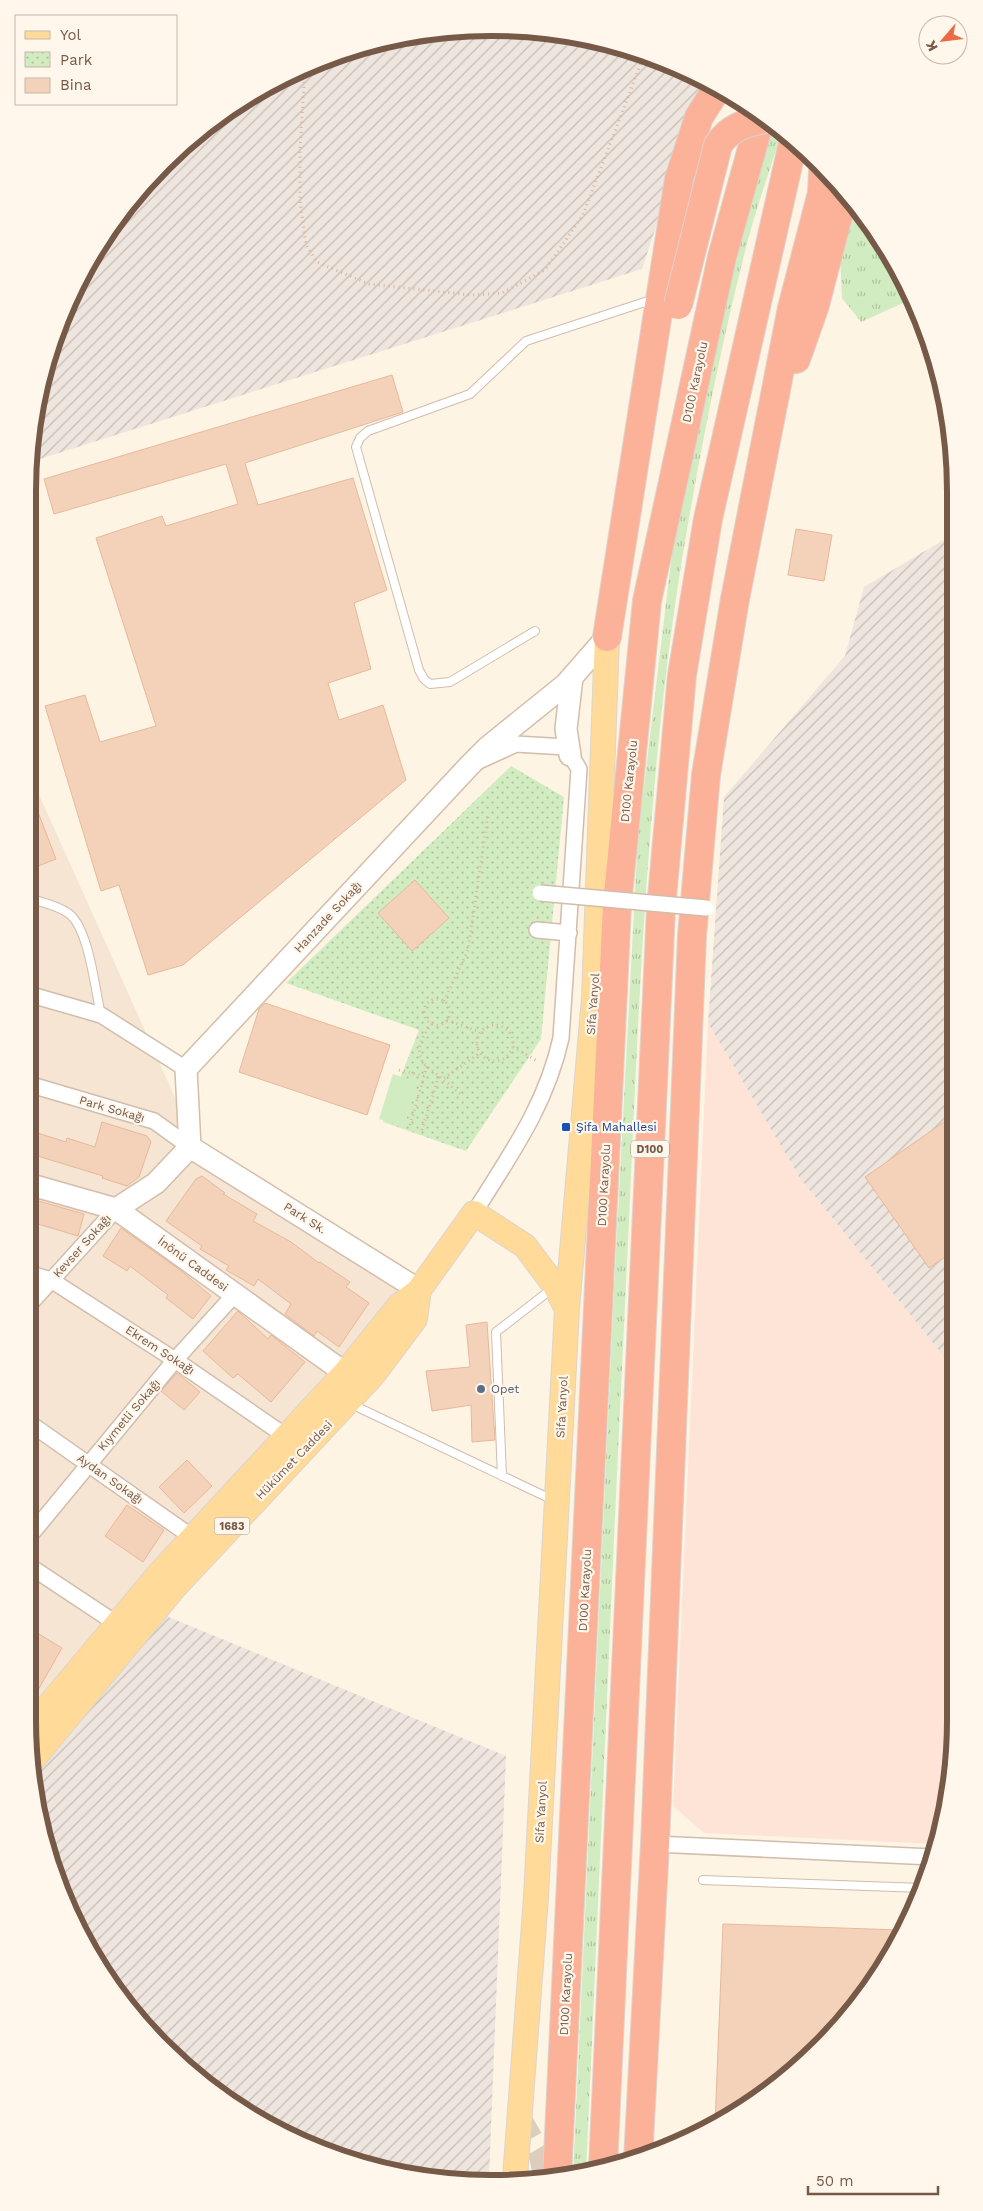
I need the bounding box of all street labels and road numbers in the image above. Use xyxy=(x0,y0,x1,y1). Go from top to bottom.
street label: D100 Karayolu xyxy=(680,340,710,424)
street label: D100 Karayolu xyxy=(618,739,640,823)
street label: Hanzade Sokağı xyxy=(291,878,365,956)
street label: Sifa Yanyol xyxy=(584,972,602,1036)
street label: Park Sokağı xyxy=(78,1093,146,1125)
road number: D100 xyxy=(631,1140,669,1158)
street label: D100 Karayolu xyxy=(595,1143,613,1227)
street label: Park Sk. xyxy=(281,1200,329,1236)
street label: Kevser Sokağı xyxy=(50,1212,114,1280)
street label: İnönü Caddesi xyxy=(155,1234,231,1294)
street label: Ekrem Sokağı xyxy=(123,1322,197,1378)
street label: Sifa Yanyol xyxy=(553,1375,571,1438)
street label: Kıymetli Sokağı xyxy=(95,1376,163,1454)
street label: Hükümet Caddesi xyxy=(253,1418,335,1502)
street label: Aydan Sokağı xyxy=(74,1451,146,1507)
road number: 1683 xyxy=(214,1518,250,1534)
street label: D100 Karayolu xyxy=(576,1548,594,1632)
street label: Sifa Yanyol xyxy=(532,1780,550,1843)
street label: D100 Karayolu xyxy=(557,1952,575,2036)

